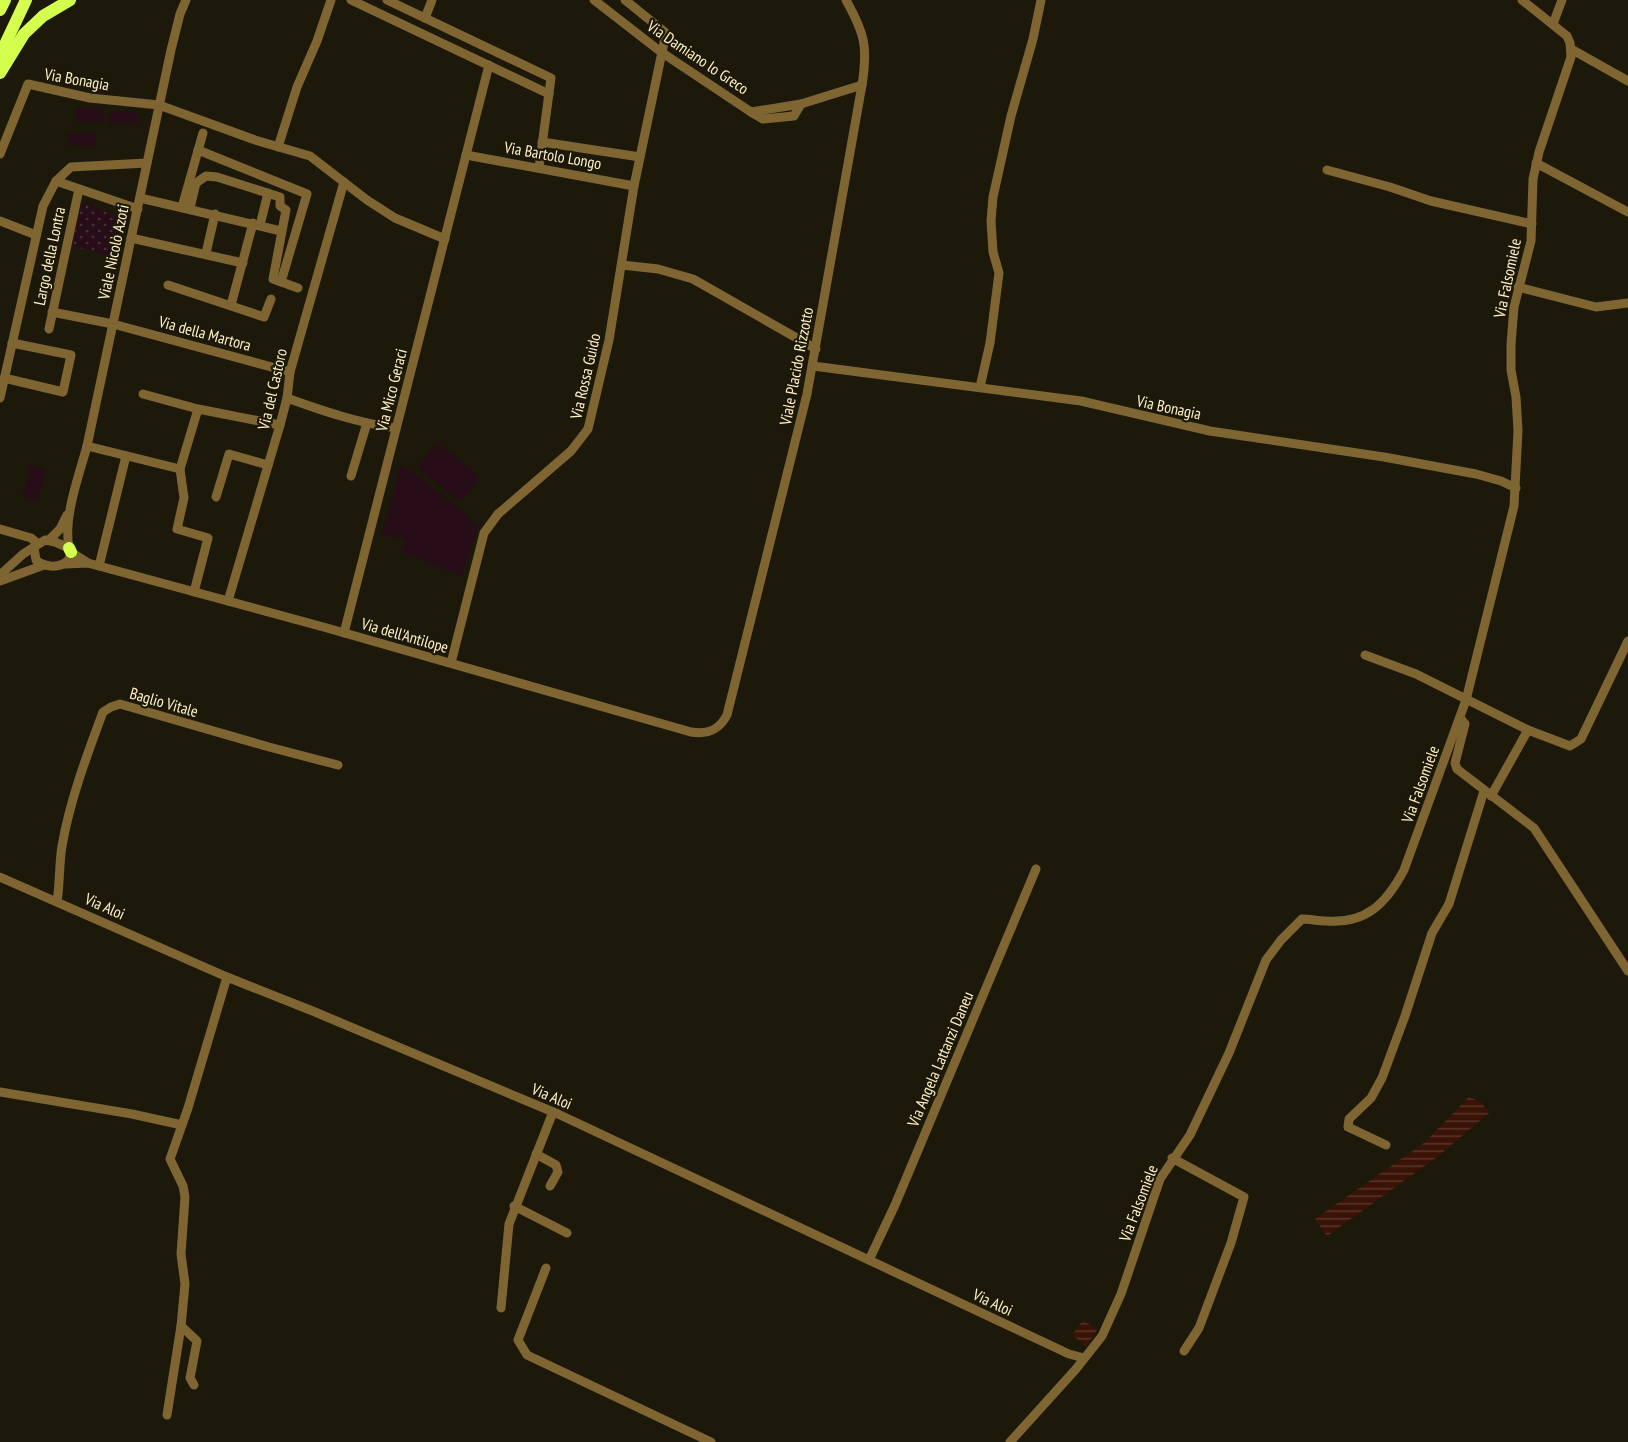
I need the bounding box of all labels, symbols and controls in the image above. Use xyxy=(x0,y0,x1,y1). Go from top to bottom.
street label: Via Damiano lo Greco xyxy=(643,15,753,98)
street label: Via Bonagia xyxy=(42,63,111,95)
street label: Via Bartolo Longo xyxy=(502,136,603,173)
street label: Viale Nicolò Azoti xyxy=(93,203,133,302)
street label: Largo della Lontra xyxy=(29,205,69,307)
street label: Via Falsomiele xyxy=(1489,237,1525,320)
street label: Viale Placido Rizzotto xyxy=(775,305,817,428)
street label: Via della Martora xyxy=(156,311,253,355)
street label: Via Rossa Guido xyxy=(565,331,605,422)
street label: Via del Castoro xyxy=(253,346,291,433)
street label: Via Mico Geraci xyxy=(371,347,411,434)
street label: Via Bonagia xyxy=(1134,390,1203,424)
street label: Via dell'Antilope xyxy=(358,613,451,657)
street label: Baglio Vitale xyxy=(128,683,200,721)
street label: Via Falsomiele xyxy=(1396,743,1443,826)
street label: Via Aloi xyxy=(81,888,128,924)
street label: Via Angela Lattanzi Daneu xyxy=(902,988,978,1131)
street label: Via Aloi xyxy=(528,1078,575,1113)
street label: Via Falsomiele xyxy=(1114,1162,1162,1245)
street label: Via Aloi xyxy=(969,1284,1016,1320)

